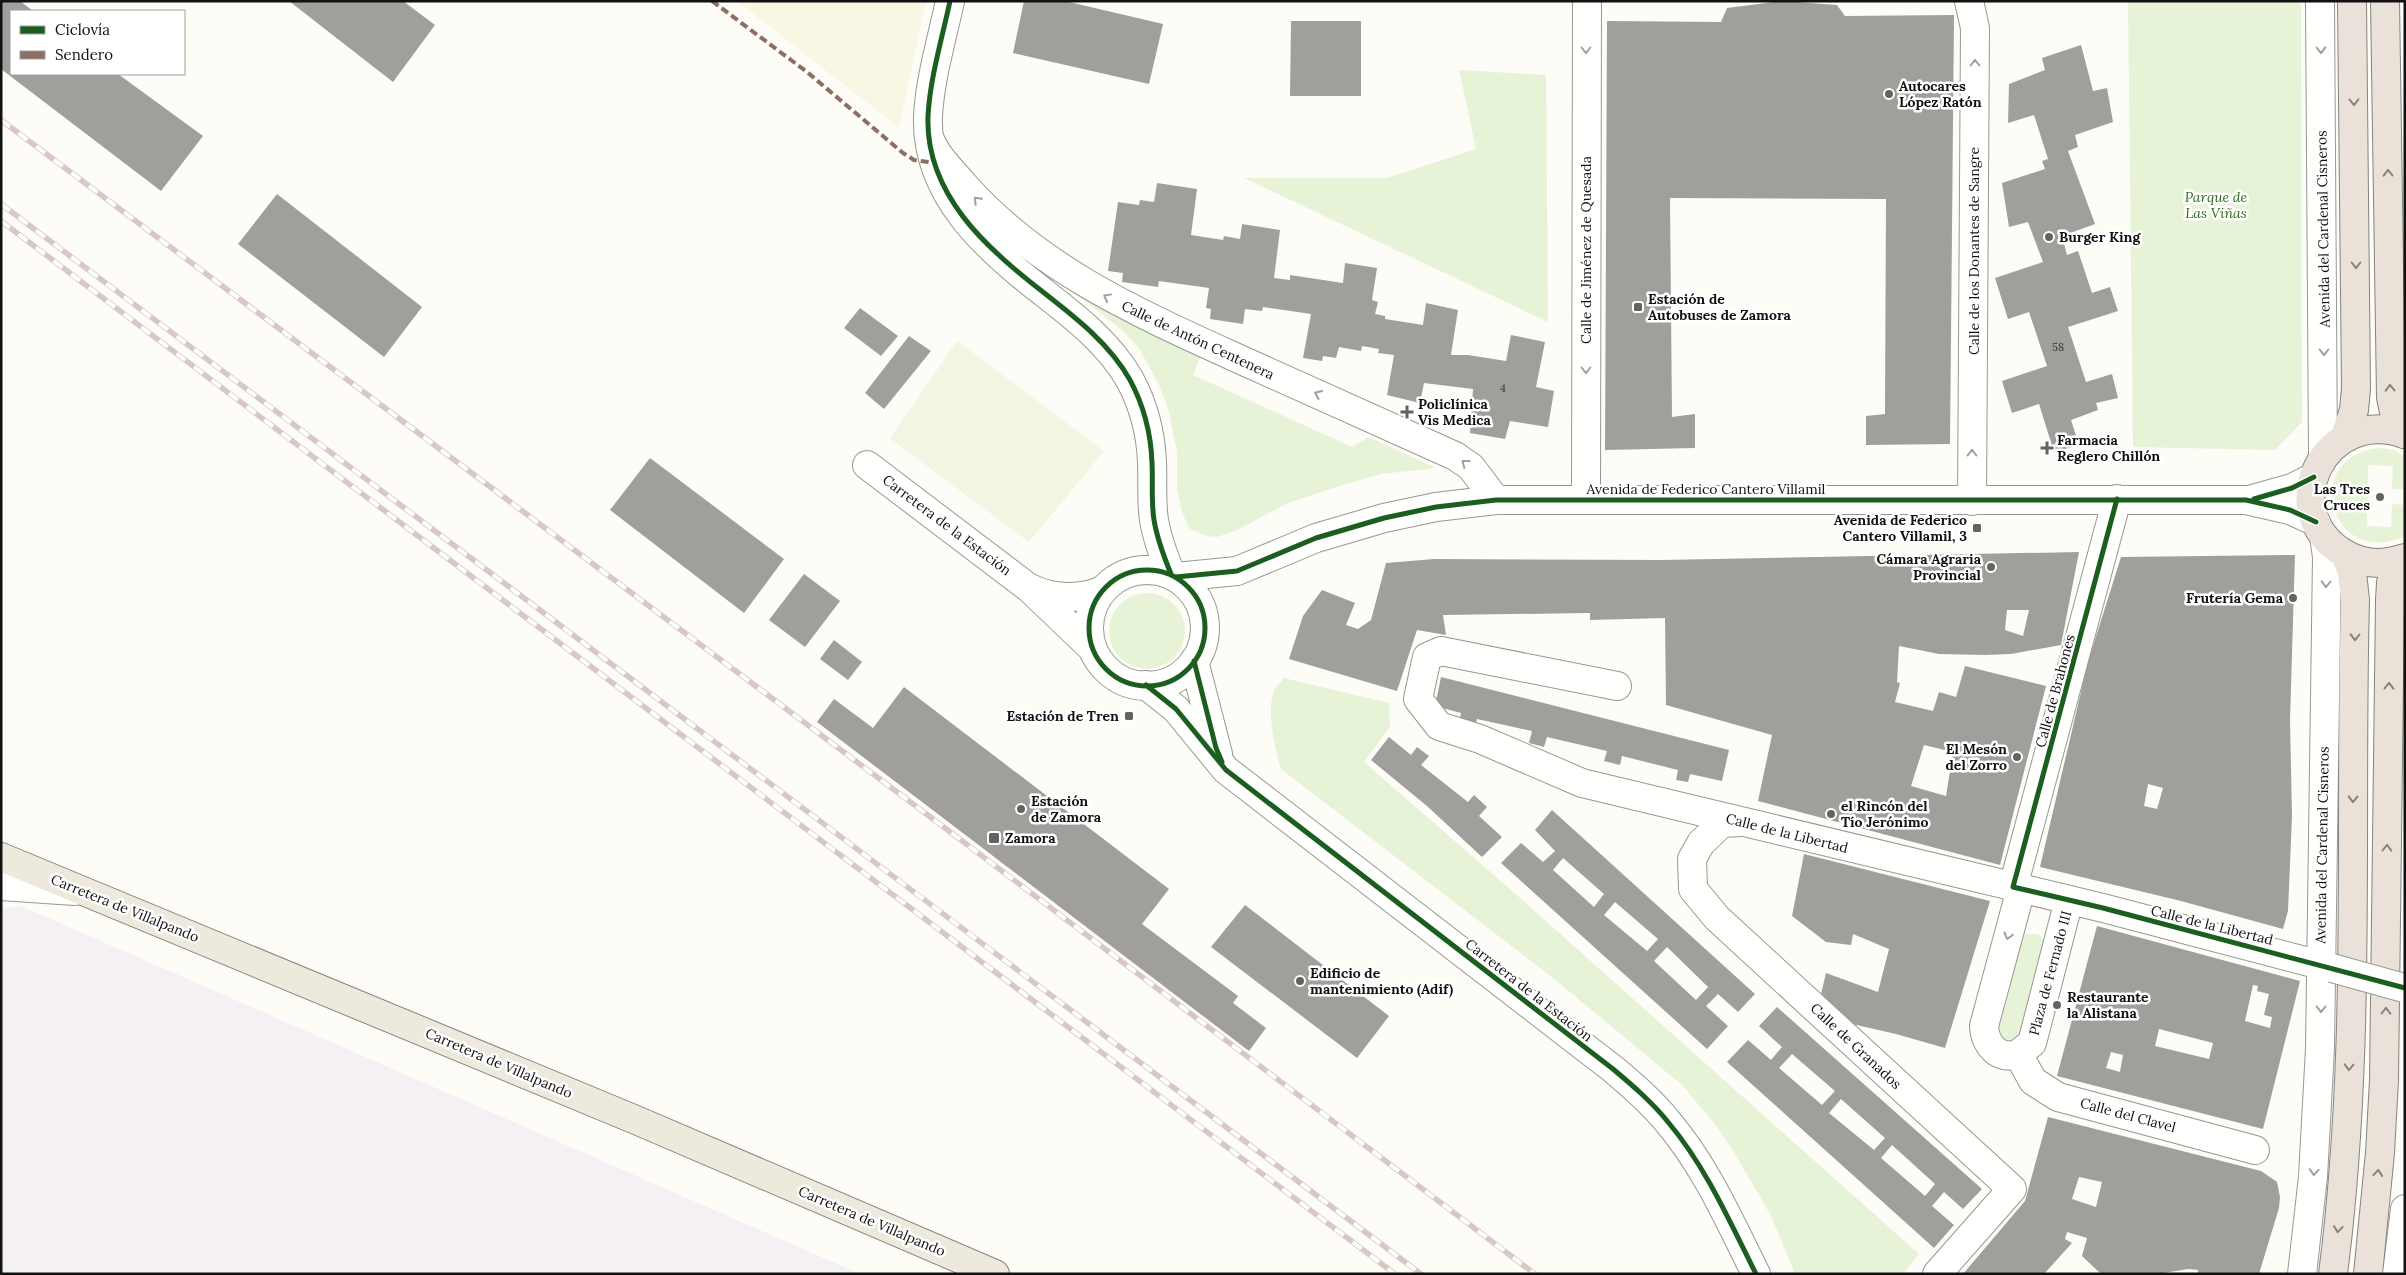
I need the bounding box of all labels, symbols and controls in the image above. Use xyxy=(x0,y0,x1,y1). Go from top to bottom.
legend xyxy=(10,10,185,75)
text: Ciclovía xyxy=(55,20,110,39)
text: Sendero xyxy=(55,45,113,64)
one-way arrow xyxy=(1581,46,1592,54)
one-way arrow xyxy=(2315,46,2326,54)
one-way arrow xyxy=(1970,58,1980,66)
place label: Autocares López Ratón xyxy=(1899,77,1982,111)
marker: Autocares López Ratón xyxy=(1883,88,1895,100)
one-way arrow xyxy=(2348,99,2359,107)
street label: Avenida del Cardenal Cisneros xyxy=(2312,130,2334,329)
street label: Calle de los Donantes de Sangre xyxy=(1965,147,1983,355)
street label: Calle de Jiménez de Quesada xyxy=(1577,156,1595,344)
one-way arrow xyxy=(2382,169,2393,177)
park label: Parque de Las Viñas xyxy=(2185,188,2248,222)
one-way arrow xyxy=(974,197,983,206)
place label: Burger King xyxy=(2059,228,2142,246)
marker: Burger King xyxy=(2043,231,2055,243)
one-way arrow xyxy=(2351,262,2361,269)
place label: Estación de Autobuses de Zamora xyxy=(1648,290,1792,324)
one-way arrow xyxy=(1103,293,1112,303)
street label: Calle de Antón Centenera xyxy=(1119,297,1277,383)
marker: Estación de Autobuses de Zamora xyxy=(1632,301,1644,313)
house number: 58 xyxy=(2052,340,2064,354)
one-way arrow xyxy=(2319,349,2329,357)
one-way arrow xyxy=(1581,366,1591,374)
house number: 4 xyxy=(1500,381,1506,395)
one-way arrow xyxy=(2385,384,2396,392)
one-way arrow xyxy=(1314,390,1323,401)
place label: Policlínica Vis Medica xyxy=(1418,395,1492,429)
marker: Policlínica Vis Medica xyxy=(1400,405,1414,419)
place label: Farmacia Reglero Chillón xyxy=(2057,431,2160,465)
marker: Farmacia Reglero Chillón xyxy=(2041,442,2053,454)
one-way arrow xyxy=(1967,448,1977,456)
one-way arrow xyxy=(1461,460,1471,469)
street label: Carretera de la Estación xyxy=(879,471,1015,580)
street label: Avenida de Federico Cantero Villamil xyxy=(1586,480,1826,498)
place label: Las Tres Cruces xyxy=(2314,480,2370,514)
marker: Las Tres Cruces xyxy=(2374,491,2386,503)
place label: Avenida de Federico Cantero Villamil, 3 xyxy=(1834,511,1967,545)
marker: Avenida de Federico Cantero Villamil, 3 xyxy=(1971,522,1983,534)
place label: Cámara Agraria Provincial xyxy=(1876,550,1982,584)
marker: Cámara Agraria Provincial xyxy=(1985,561,1997,573)
one-way arrow xyxy=(2321,581,2331,589)
place label: Frutería Gema xyxy=(2186,589,2284,607)
marker: Frutería Gema xyxy=(2287,592,2299,604)
street label: Calle de Brahones xyxy=(2031,632,2079,750)
one-way arrow xyxy=(2350,634,2360,641)
one-way arrow xyxy=(2384,682,2394,690)
place label: Estación de Tren xyxy=(1006,707,1119,725)
marker: Estación de Tren xyxy=(1123,710,1135,722)
place label: El Mesón del Zorro xyxy=(1946,740,2007,774)
street label: Avenida del Cardenal Cisneros xyxy=(2311,746,2333,945)
marker: El Mesón del Zorro xyxy=(2011,751,2023,763)
place label: Estación de Zamora xyxy=(1031,792,1102,826)
one-way arrow xyxy=(2348,796,2358,804)
place label: el Rincón del Tío Jerónimo xyxy=(1841,797,1929,831)
marker: Estación de Zamora xyxy=(1015,803,1027,815)
marker: el Rincón del Tío Jerónimo xyxy=(1825,808,1837,820)
street label: Calle de la Libertad xyxy=(1724,809,1850,857)
place label: Zamora xyxy=(1005,829,1056,847)
marker: Zamora xyxy=(987,831,1001,845)
one-way arrow xyxy=(2382,844,2392,852)
street label: Carretera de Villalpando xyxy=(48,870,202,946)
street label: Calle de la Libertad xyxy=(2149,901,2275,949)
street label: Plaza de Fernado III xyxy=(2025,909,2075,1037)
one-way arrow xyxy=(2003,932,2014,940)
street label: Carretera de la Estación xyxy=(1462,935,1597,1046)
place label: Edificio de mantenimiento (Adif) xyxy=(1310,964,1453,998)
marker: Edificio de mantenimiento (Adif) xyxy=(1294,975,1306,987)
place label: Restaurante la Alistana xyxy=(2067,988,2149,1022)
street label: Calle de Granados xyxy=(1807,999,1905,1093)
marker: Restaurante la Alistana xyxy=(2051,999,2063,1011)
one-way arrow xyxy=(2316,1006,2326,1013)
one-way arrow xyxy=(2381,1007,2391,1014)
street label: Carretera de Villalpando xyxy=(423,1024,575,1102)
one-way arrow xyxy=(2344,1063,2355,1071)
street label: Calle del Clavel xyxy=(2078,1094,2178,1136)
one-way arrow xyxy=(2308,1168,2319,1176)
one-way arrow xyxy=(2372,1169,2383,1177)
street label: Carretera de Villalpando xyxy=(796,1182,948,1260)
one-way arrow xyxy=(2333,1225,2344,1233)

